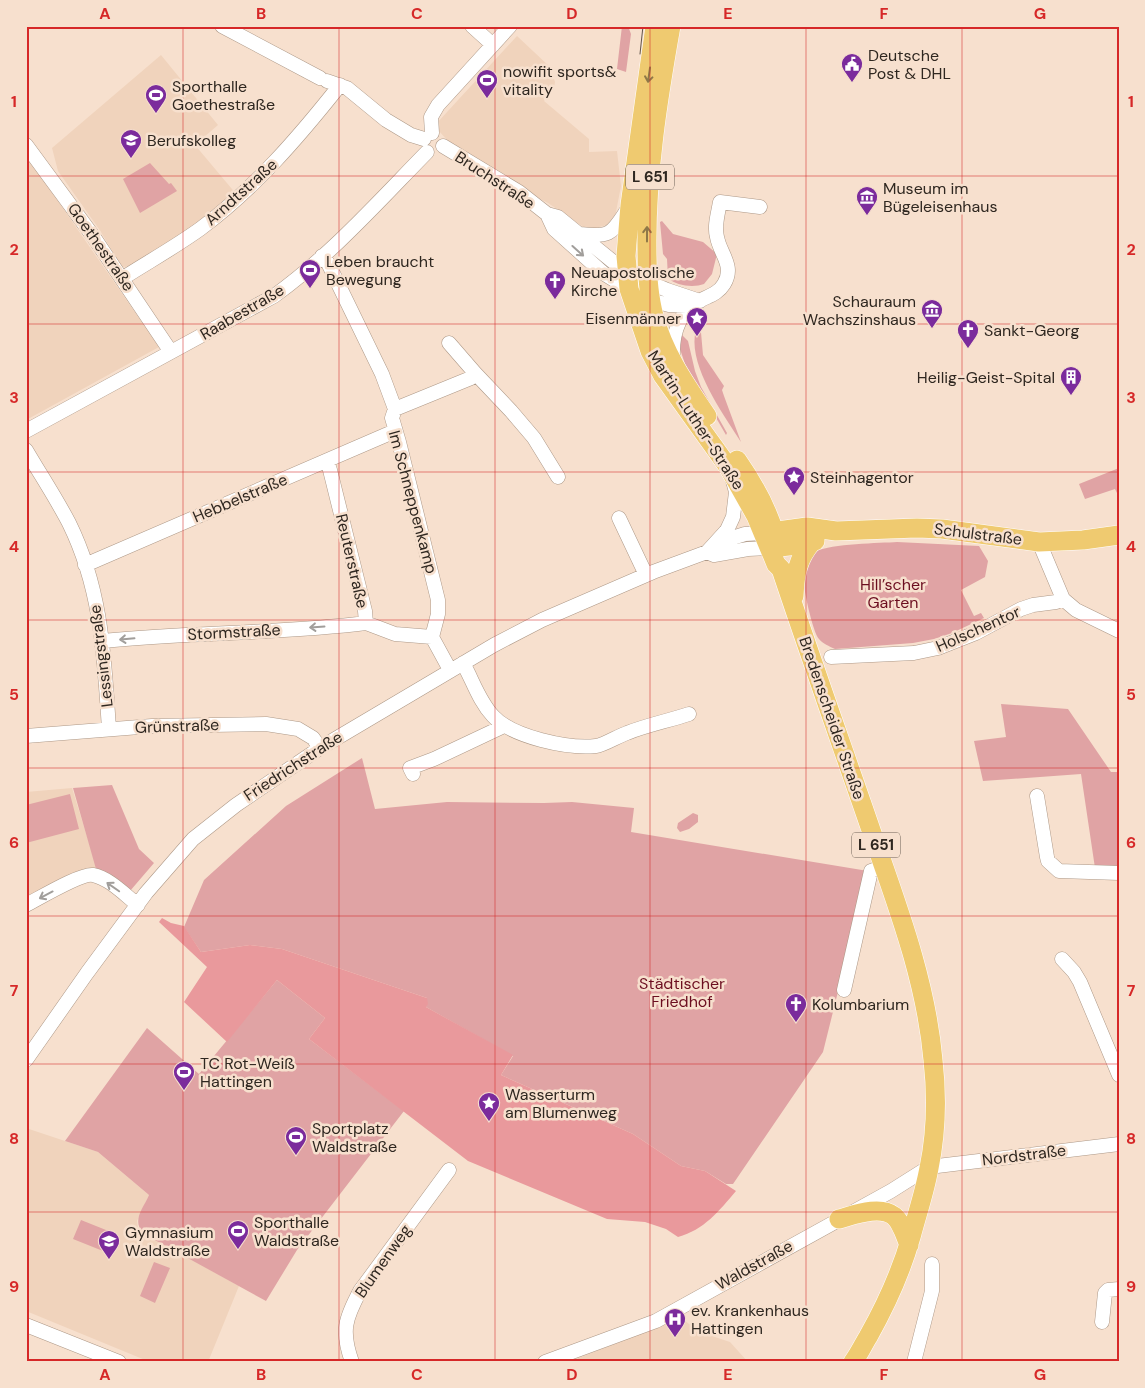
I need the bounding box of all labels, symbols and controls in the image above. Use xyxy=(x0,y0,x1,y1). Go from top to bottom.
text: A xyxy=(99,3,111,24)
text: B xyxy=(256,3,266,24)
text: C xyxy=(411,3,423,24)
text: D xyxy=(566,3,578,24)
text: E xyxy=(723,3,733,24)
text: F xyxy=(880,3,889,24)
text: G xyxy=(1034,3,1046,24)
place label: Deutsche Post & DHL xyxy=(868,45,951,84)
public building icon: Deutsche Post & DHL xyxy=(840,52,864,83)
place label: nowifit sports& vitality xyxy=(503,61,617,100)
one-way arrow xyxy=(643,66,653,82)
sports icon: nowifit sports& vitality xyxy=(475,68,499,99)
place label: Sporthalle Goethestraße xyxy=(172,76,275,115)
sports icon: Sporthalle Goethestraße xyxy=(144,83,168,114)
text: 1 xyxy=(11,91,17,112)
text: 1 xyxy=(1128,91,1134,112)
school or university icon: Berufskolleg xyxy=(119,128,143,159)
place label: Berufskolleg xyxy=(147,130,236,151)
street label: Bruchstraße xyxy=(451,146,539,214)
street label: Arndtstraße xyxy=(201,154,281,230)
road number: L 651 xyxy=(626,164,674,190)
place label: Museum im Bügeleisenhaus xyxy=(883,178,997,217)
museum icon: Museum im Bügeleisenhaus xyxy=(855,185,879,216)
street label: Goethestraße xyxy=(63,199,139,295)
one-way arrow xyxy=(642,226,652,242)
text: 2 xyxy=(9,239,19,260)
text: 2 xyxy=(1126,239,1136,260)
one-way arrow xyxy=(572,245,585,257)
place label: Leben braucht Bewegung xyxy=(326,251,434,290)
sports icon: Leben braucht Bewegung xyxy=(298,258,322,289)
place label: Neuapostolische Kirche xyxy=(571,262,695,301)
church icon: Neuapostolische Kirche xyxy=(543,269,567,300)
street label: Raabestraße xyxy=(196,279,288,345)
place label: Schauraum Wachszinshaus xyxy=(803,291,916,330)
museum icon: Schauraum Wachszinshaus xyxy=(920,298,944,329)
place icon: Eisenmänner xyxy=(685,306,709,337)
place label: Eisenmänner xyxy=(585,308,681,329)
church icon: Sankt-Georg xyxy=(956,318,980,349)
place label: Sankt-Georg xyxy=(984,320,1080,341)
street label: Martin-Luther-Straße xyxy=(643,346,749,494)
building icon: Heilig-Geist-Spital xyxy=(1059,365,1083,396)
place label: Heilig-Geist-Spital xyxy=(917,367,1055,388)
text: 3 xyxy=(9,387,19,408)
text: 3 xyxy=(1126,387,1136,408)
street label: Im Schneppenkamp xyxy=(384,428,442,576)
place icon: Steinhagentor xyxy=(782,465,806,496)
place label: Steinhagentor xyxy=(810,467,914,488)
street label: Hebbelstraße xyxy=(190,469,290,527)
street label: Reuterstraße xyxy=(331,512,373,610)
street label: Schulstraße xyxy=(933,518,1023,550)
text: 4 xyxy=(9,536,19,557)
text: 4 xyxy=(1126,536,1136,557)
park label: Hill’scher Garten xyxy=(860,574,926,613)
street label: Holschentor xyxy=(933,601,1023,657)
street label: Lessingstraße xyxy=(84,603,118,709)
street label: Stormstraße xyxy=(187,619,281,645)
one-way arrow xyxy=(309,623,325,632)
one-way arrow xyxy=(119,634,135,644)
street label: Bredenscheider Straße xyxy=(794,634,870,802)
text: 5 xyxy=(9,684,19,705)
text: 5 xyxy=(1126,684,1136,705)
street label: Grünstraße xyxy=(134,714,220,738)
street label: Friedrichstraße xyxy=(240,726,346,806)
text: 6 xyxy=(9,832,19,853)
road number: L 651 xyxy=(852,832,900,858)
text: 6 xyxy=(1126,832,1136,853)
one-way arrow xyxy=(107,882,121,892)
one-way arrow xyxy=(38,890,53,900)
park label: Städtischer Friedhof xyxy=(639,973,725,1012)
text: 7 xyxy=(10,980,19,1001)
text: 7 xyxy=(1127,980,1136,1001)
church icon: Kolumbarium xyxy=(784,992,808,1023)
place label: Kolumbarium xyxy=(812,994,909,1015)
place label: TC Rot-Weiß Hattingen xyxy=(200,1053,295,1092)
sports icon: TC Rot-Weiß Hattingen xyxy=(172,1060,196,1091)
place label: Wasserturm am Blumenweg xyxy=(505,1084,617,1123)
place icon: Wasserturm am Blumenweg xyxy=(477,1091,501,1122)
place label: Sportplatz Waldstraße xyxy=(312,1118,397,1157)
sports icon: Sportplatz Waldstraße xyxy=(284,1125,308,1156)
text: 8 xyxy=(9,1128,19,1149)
text: 8 xyxy=(1126,1128,1136,1149)
street label: Nordstraße xyxy=(981,1139,1067,1171)
place label: Sporthalle Waldstraße xyxy=(254,1212,339,1251)
sports icon: Sporthalle Waldstraße xyxy=(226,1219,250,1250)
street label: Blumenweg xyxy=(350,1220,416,1302)
place label: Gymnasium Waldstraße xyxy=(125,1222,213,1261)
school or university icon: Gymnasium Waldstraße xyxy=(97,1229,121,1260)
street label: Waldstraße xyxy=(712,1235,796,1295)
text: 9 xyxy=(9,1276,19,1297)
text: 9 xyxy=(1126,1276,1136,1297)
place label: ev. Krankenhaus Hattingen xyxy=(691,1300,809,1339)
hospital icon: ev. Krankenhaus Hattingen xyxy=(663,1307,687,1338)
text: A xyxy=(99,1364,111,1385)
text: B xyxy=(256,1364,266,1385)
text: C xyxy=(411,1364,423,1385)
text: D xyxy=(566,1364,578,1385)
text: E xyxy=(723,1364,733,1385)
text: F xyxy=(880,1364,889,1385)
text: G xyxy=(1034,1364,1046,1385)

